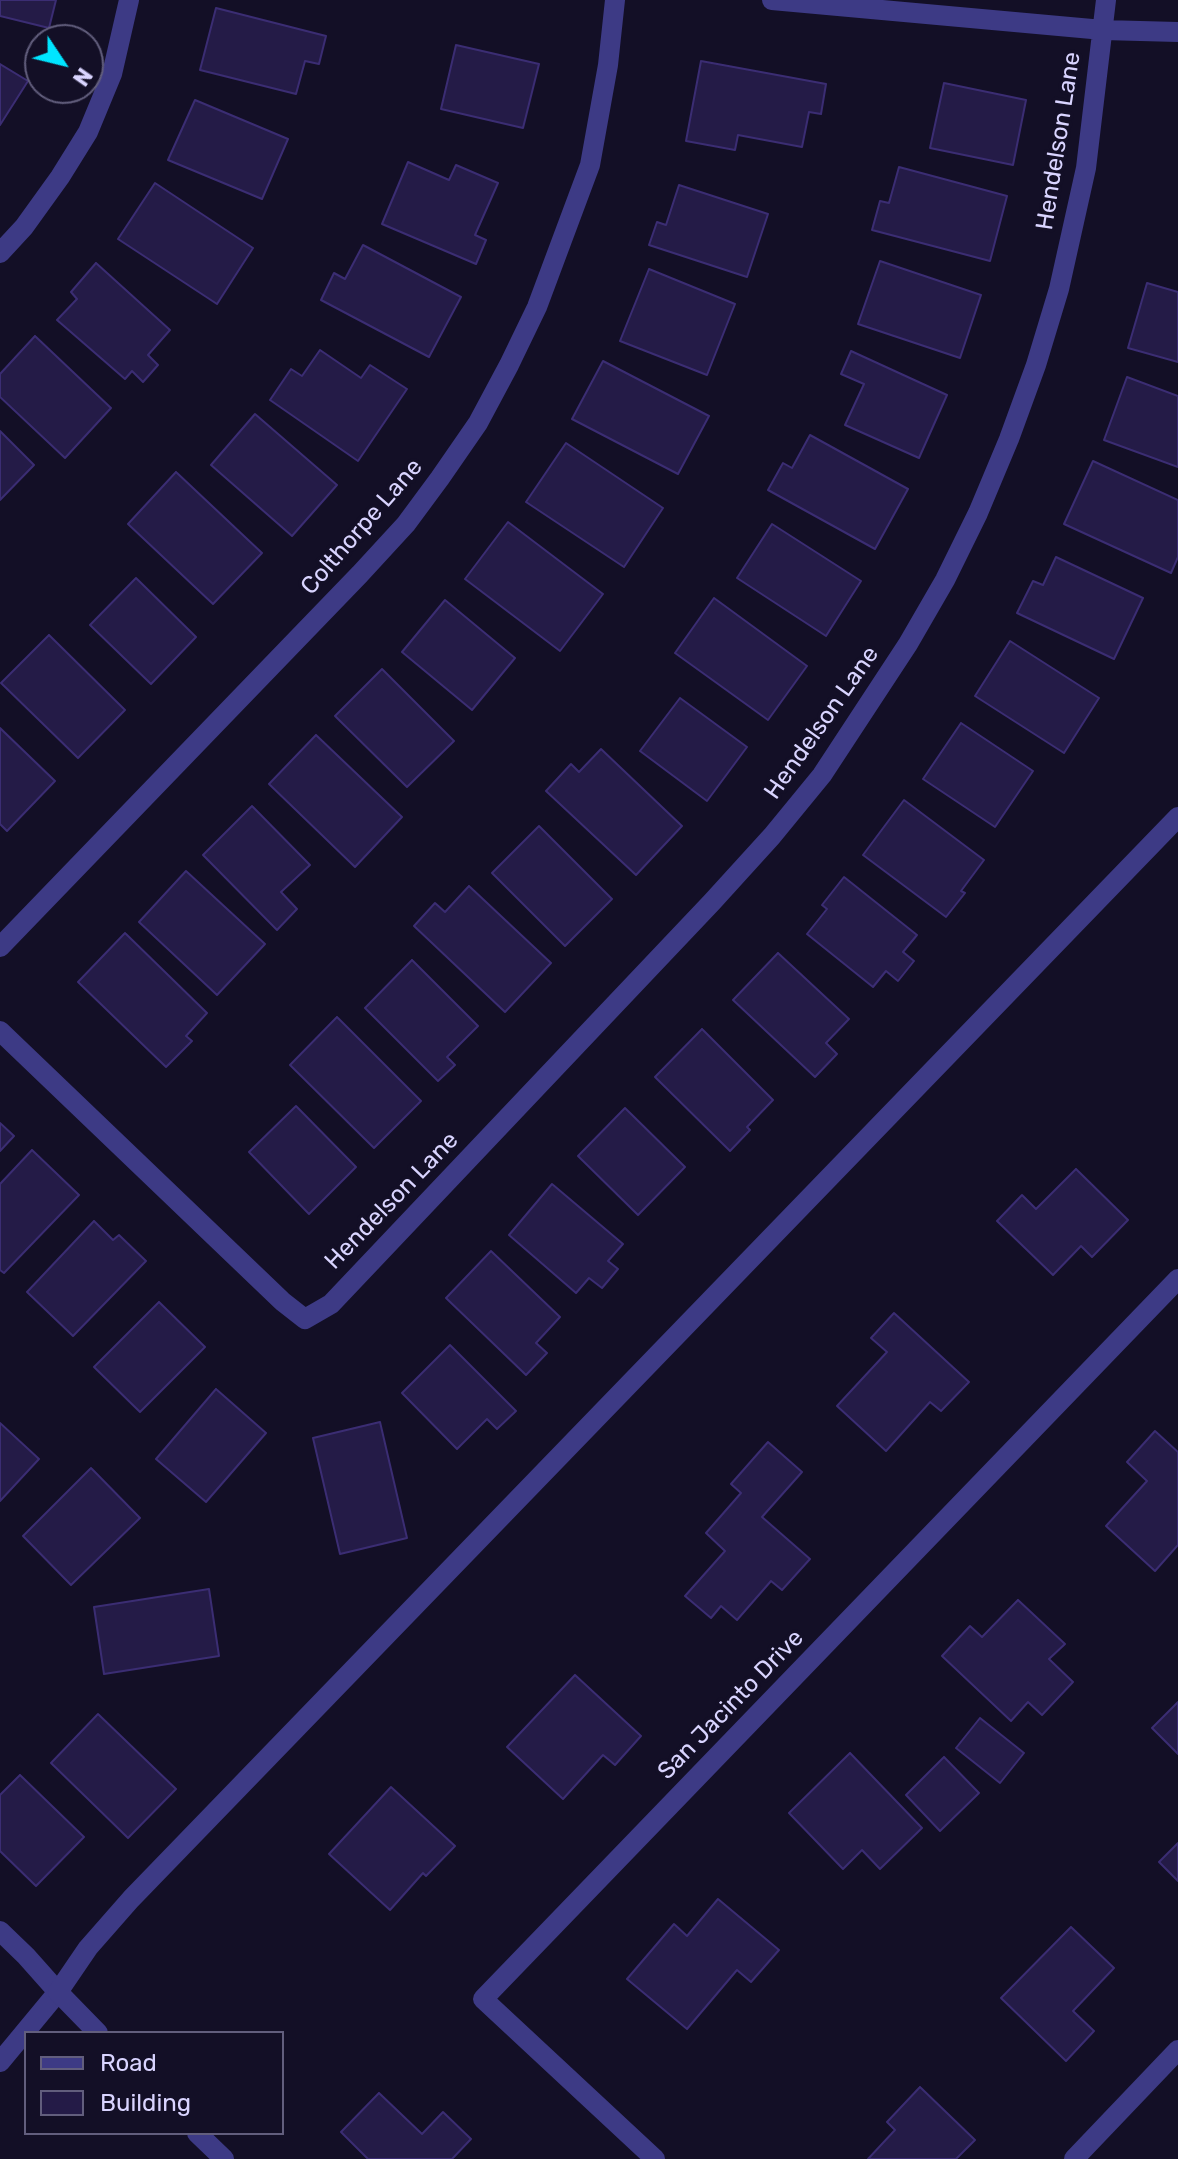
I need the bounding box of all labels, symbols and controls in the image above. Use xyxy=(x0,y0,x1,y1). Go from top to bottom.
north arrow xyxy=(24,24,104,104)
street label: Hendelson Lane xyxy=(1031,50,1087,232)
text: N xyxy=(67,63,98,91)
street label: Colthorpe Lane xyxy=(295,453,429,601)
street label: Hendelson Lane xyxy=(759,641,885,805)
street label: Hendelson Lane xyxy=(319,1126,465,1276)
street label: San Jacinto Drive xyxy=(652,1624,810,1786)
legend xyxy=(24,2031,284,2135)
text: Road xyxy=(100,2049,157,2077)
text: Building xyxy=(100,2089,191,2117)

